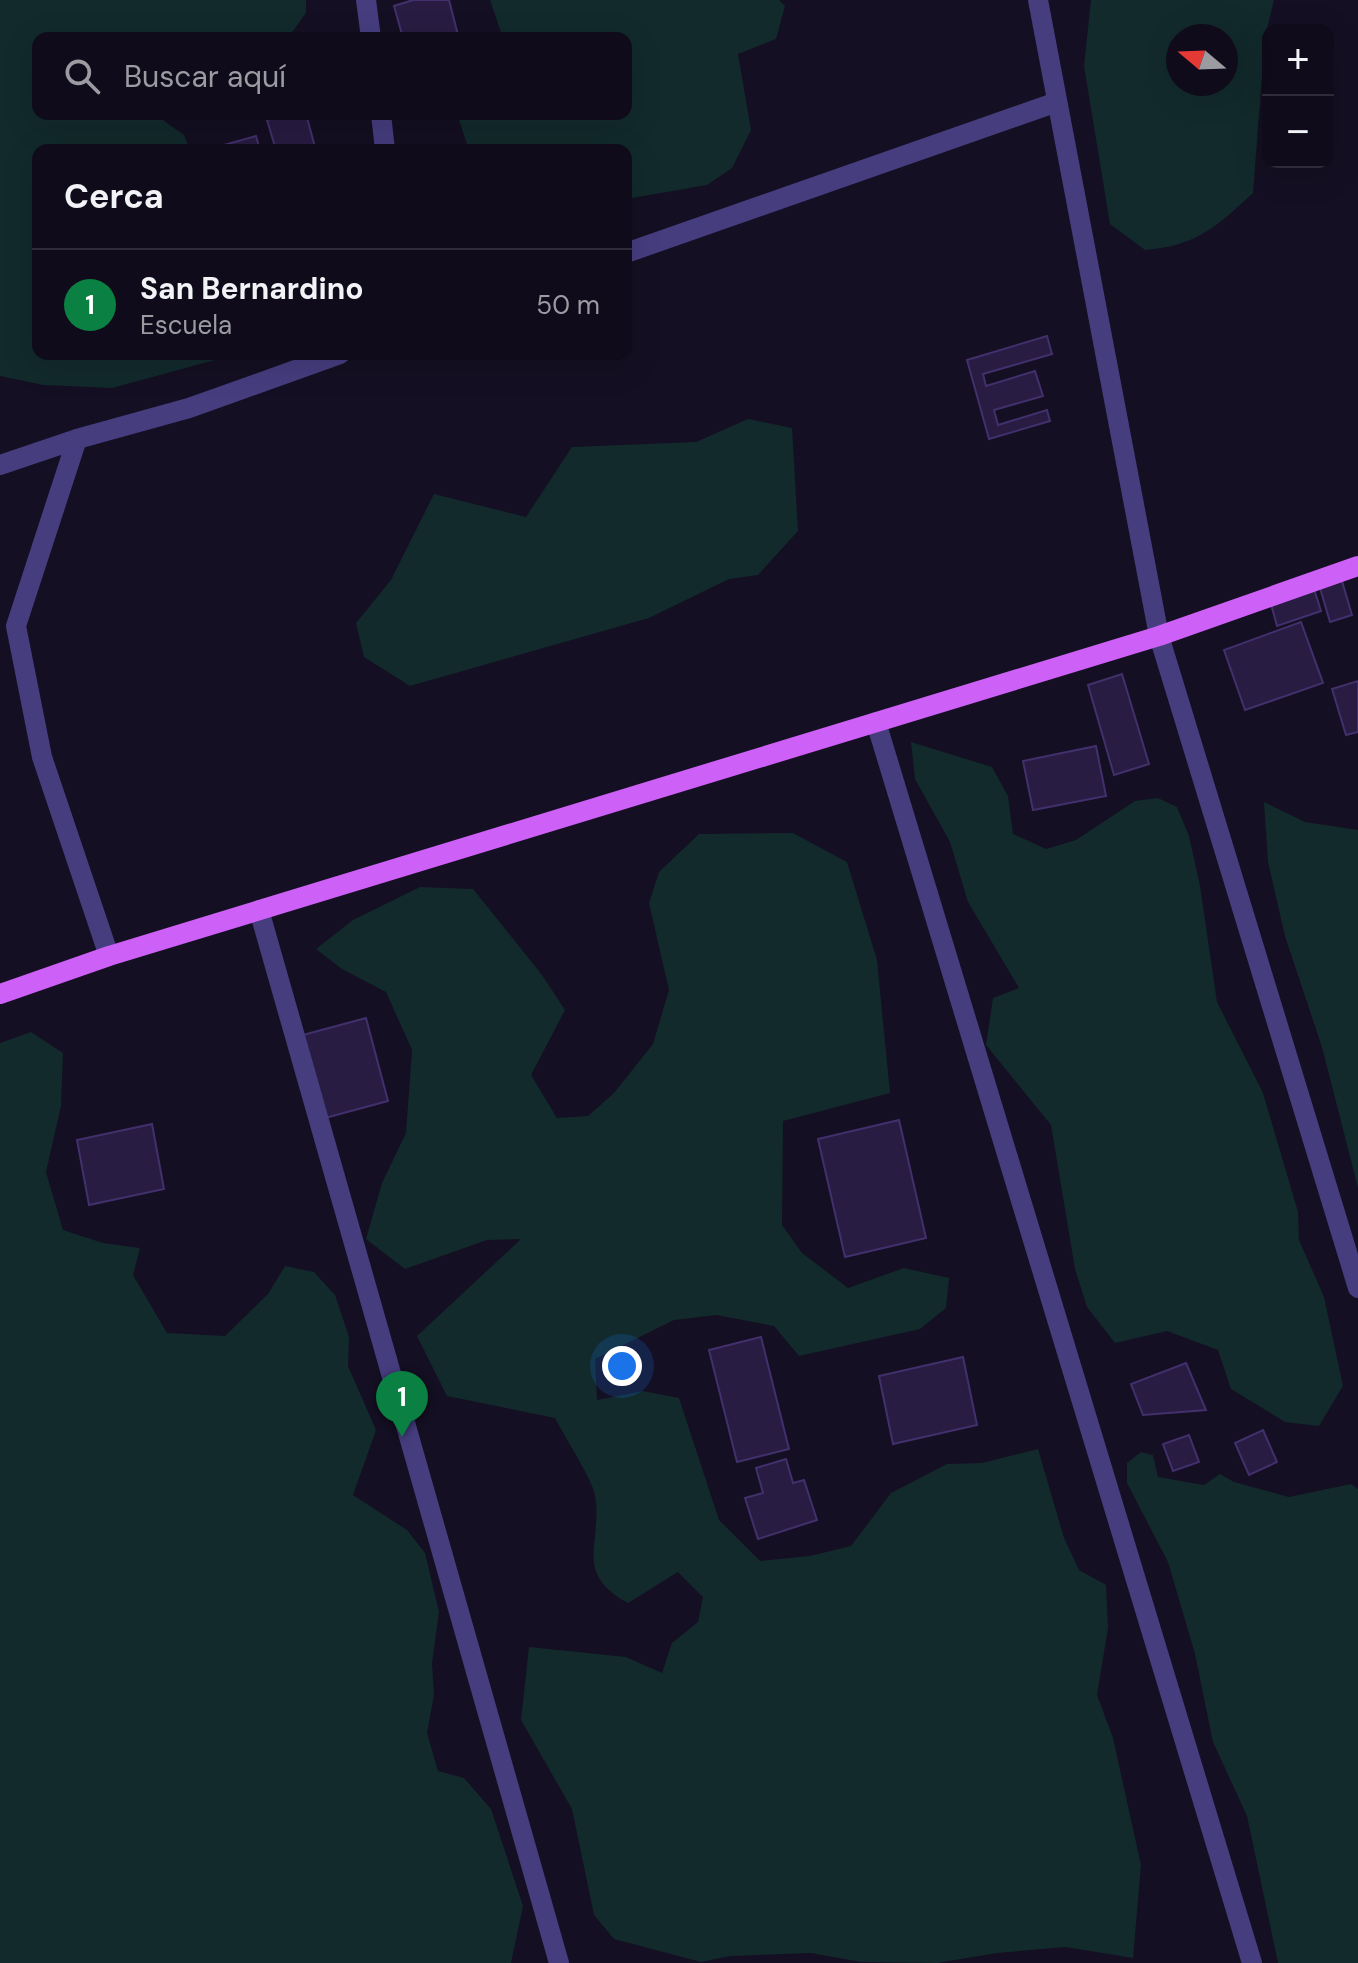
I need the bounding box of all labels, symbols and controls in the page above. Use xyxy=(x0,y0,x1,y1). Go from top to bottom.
north arrow xyxy=(1166,24,1238,96)
map controls xyxy=(1262,24,1334,168)
button: + xyxy=(1262,24,1334,96)
search box xyxy=(32,32,632,120)
icon: search xyxy=(60,54,104,98)
text: Buscar aquí xyxy=(124,57,286,96)
button: − xyxy=(1262,96,1334,168)
text: Cerca xyxy=(64,174,164,219)
text: San Bernardino xyxy=(140,269,364,308)
text: 1 xyxy=(85,288,95,322)
text: 50 m xyxy=(536,288,600,322)
text: Escuela xyxy=(140,308,232,342)
your location xyxy=(602,1346,642,1386)
pin: 1 xyxy=(376,1371,428,1437)

